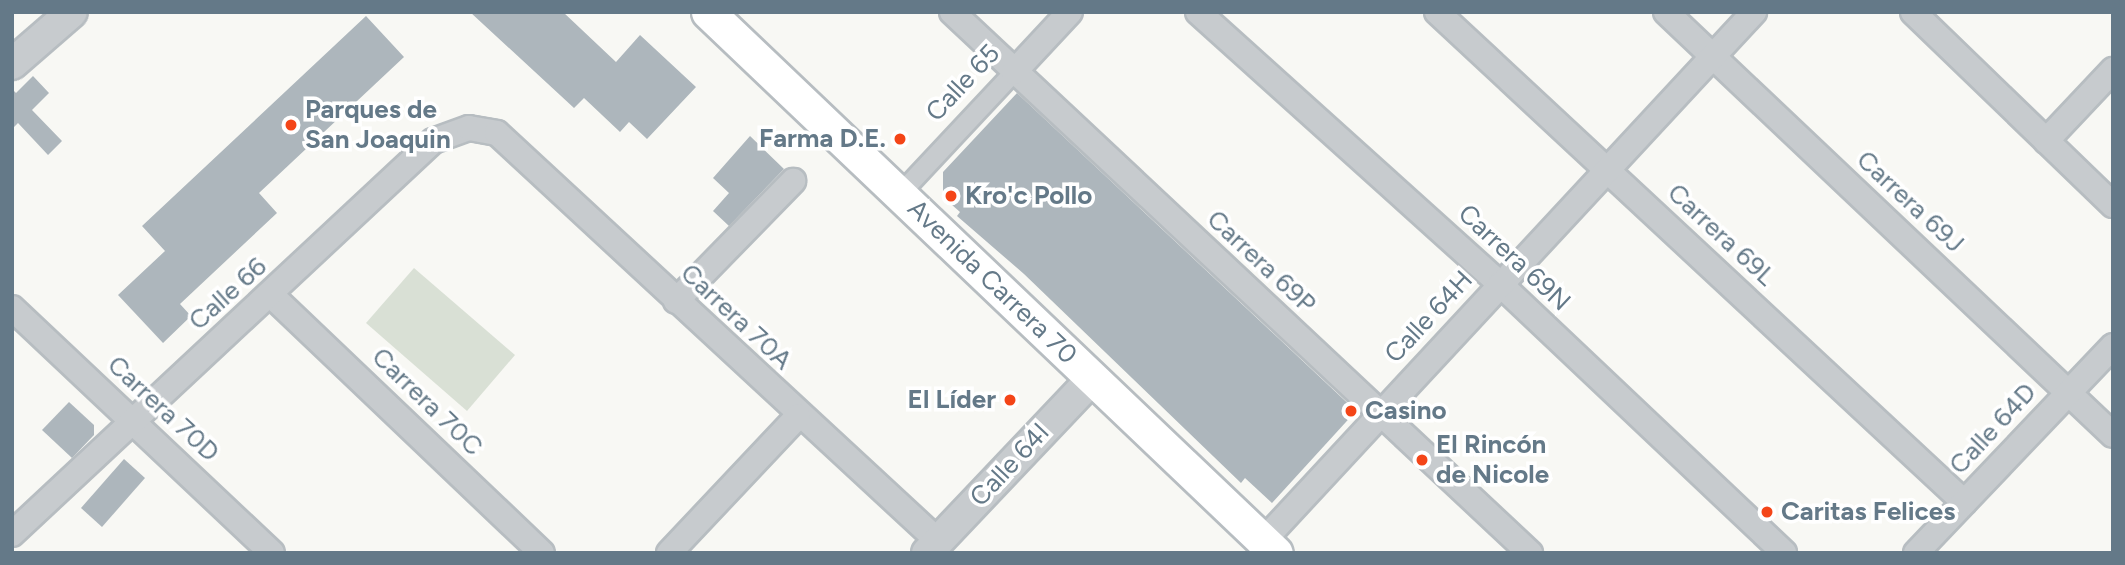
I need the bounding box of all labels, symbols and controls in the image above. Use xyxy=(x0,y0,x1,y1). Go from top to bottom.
street label: Calle 65 xyxy=(920,38,1006,128)
place label: Parques de San Joaquin xyxy=(305,94,451,156)
marker: Parques de San Joaquin xyxy=(283,117,299,133)
place label: Farma D.E. xyxy=(759,123,886,155)
marker: Farma D.E. xyxy=(892,131,908,147)
street label: Carrera 69J xyxy=(1850,145,1970,259)
street label: Carrera 69L xyxy=(1661,177,1781,293)
place label: Kro'c Pollo xyxy=(965,180,1092,212)
marker: Kro'c Pollo xyxy=(943,188,959,204)
street label: Avenida Carrera 70 xyxy=(901,193,1083,371)
street label: Carrera 69N xyxy=(1452,198,1576,318)
street label: Carrera 69P xyxy=(1200,204,1322,320)
street label: Calle 66 xyxy=(183,251,273,337)
street label: Carrera 70A xyxy=(674,258,798,376)
street label: Calle 64H xyxy=(1379,265,1479,369)
street label: Carrera 70C xyxy=(365,342,489,462)
street label: Carrera 70D xyxy=(101,350,225,468)
street label: Calle 64D xyxy=(1943,377,2043,481)
place label: El Líder xyxy=(908,384,996,416)
marker: El Líder xyxy=(1002,392,1018,408)
place label: Casino xyxy=(1365,395,1447,427)
marker: Casino xyxy=(1343,403,1359,419)
street label: Calle 64I xyxy=(964,417,1056,513)
place label: El Rincón de Nicole xyxy=(1436,429,1549,490)
marker: El Rincón de Nicole xyxy=(1414,452,1430,468)
place label: Caritas Felices xyxy=(1781,496,1955,528)
marker: Caritas Felices xyxy=(1759,504,1775,520)

